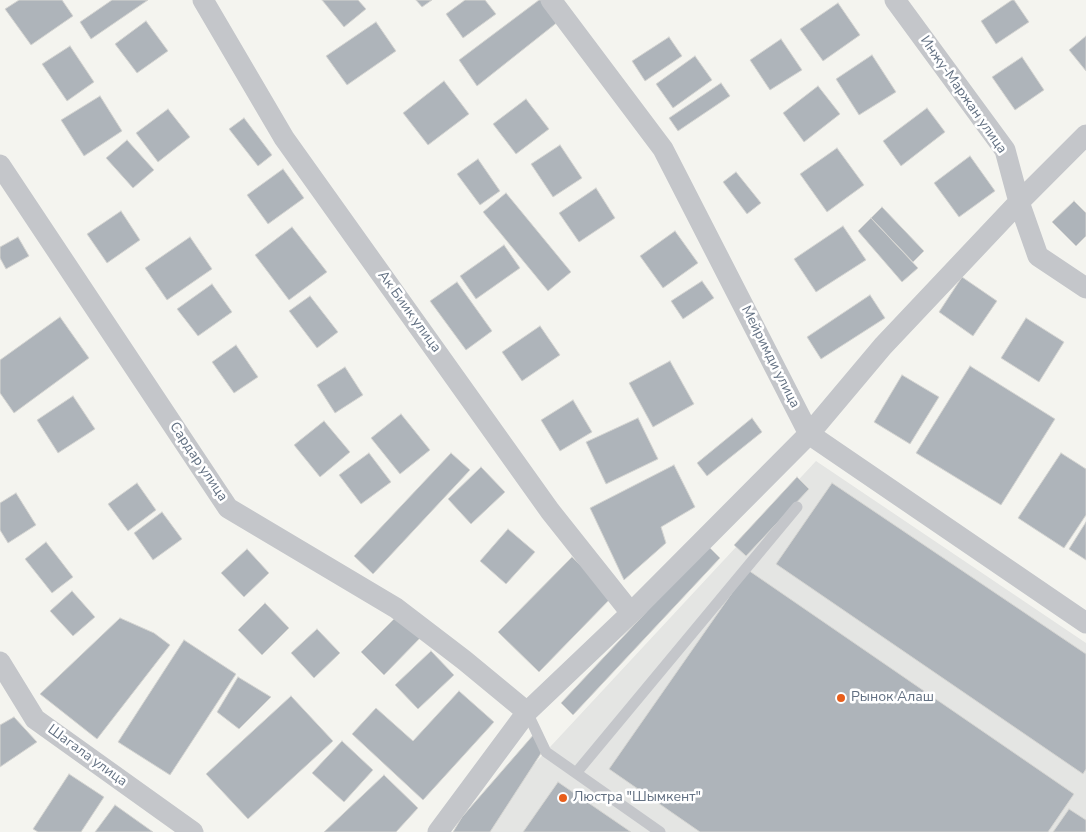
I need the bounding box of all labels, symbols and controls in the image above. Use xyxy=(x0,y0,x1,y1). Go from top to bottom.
street label: Инжу-Маржан улица xyxy=(916,33,1010,157)
street label: Ак Биик улица xyxy=(374,268,444,356)
street label: Мейримди улица xyxy=(737,303,803,411)
street label: Сардар улица xyxy=(165,419,231,505)
place label: Рынок Алаш xyxy=(851,690,934,706)
marker: Рынок Алаш xyxy=(835,692,847,704)
street label: Шагала улица xyxy=(44,722,130,790)
place label: Люстра "Шымкент" xyxy=(573,790,701,806)
marker: Люстра "Шымкент" xyxy=(557,792,569,804)

